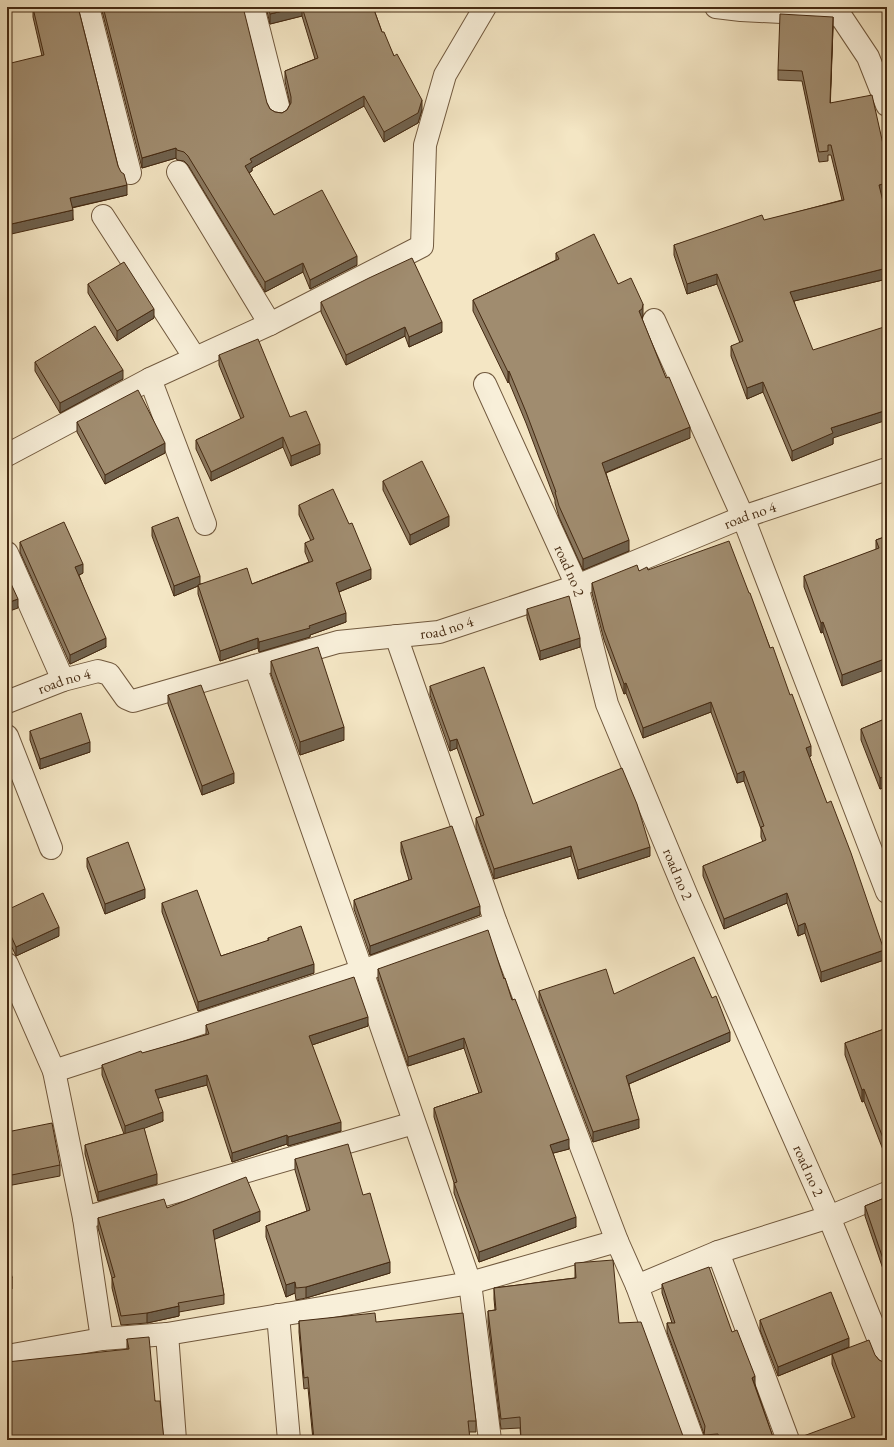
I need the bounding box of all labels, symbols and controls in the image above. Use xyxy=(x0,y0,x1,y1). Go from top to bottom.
street label: road no 4 xyxy=(721,496,779,533)
street label: road no 2 xyxy=(551,542,589,599)
street label: road no 4 xyxy=(419,611,476,643)
street label: road no 4 xyxy=(35,663,93,698)
street label: road no 2 xyxy=(659,845,698,903)
street label: road no 2 xyxy=(789,1142,829,1200)

